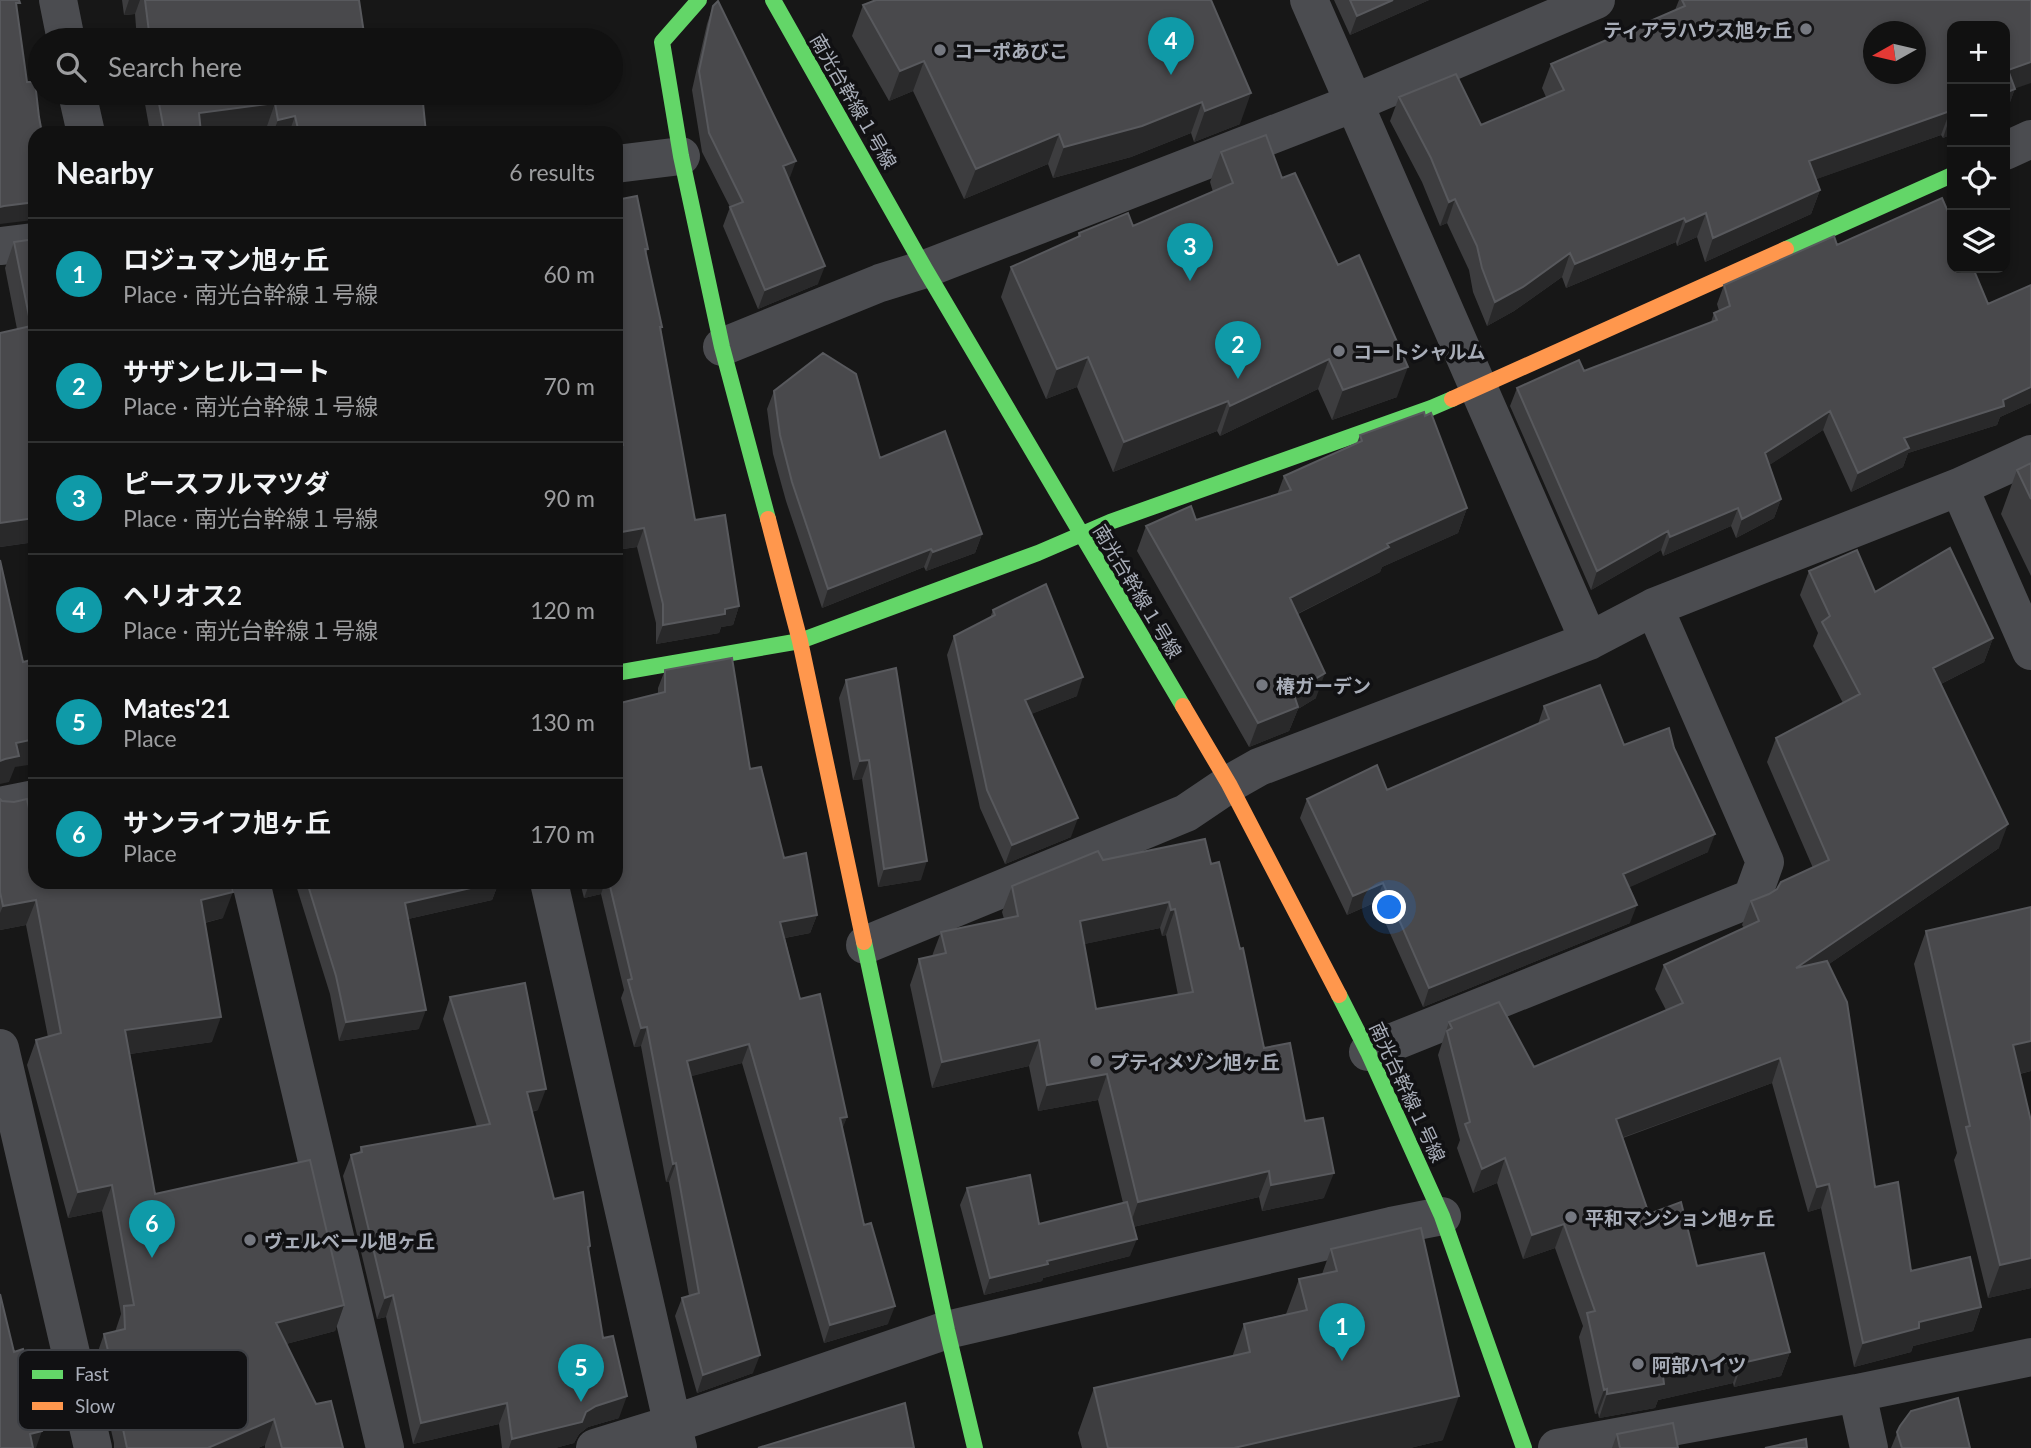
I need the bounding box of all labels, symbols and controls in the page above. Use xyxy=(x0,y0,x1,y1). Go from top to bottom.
pin: 4 xyxy=(1148,17,1194,75)
place label: ティアラハウス旭ヶ丘 xyxy=(1603,18,1792,41)
marker: ティアラハウス旭ヶ丘 xyxy=(1798,21,1814,37)
north arrow xyxy=(1863,21,1926,84)
map controls xyxy=(1947,21,2010,273)
button: + xyxy=(1947,21,2010,84)
search box xyxy=(28,28,623,105)
street label: 南光台幹線１号線 xyxy=(806,29,902,173)
place label: コーポあびこ xyxy=(954,39,1068,62)
marker: コーポあびこ xyxy=(932,42,948,58)
icon: search xyxy=(52,48,90,86)
text: Search here xyxy=(108,51,242,83)
button: − xyxy=(1947,84,2010,147)
button: locate xyxy=(1947,147,2010,210)
text: Nearby xyxy=(56,154,154,190)
text: 6 results xyxy=(509,158,595,186)
button: layers xyxy=(1947,210,2010,273)
pin: 3 xyxy=(1167,223,1213,281)
text: ロジュマン旭ヶ丘 xyxy=(123,243,329,275)
text: 1 xyxy=(72,260,86,288)
text: 60 m xyxy=(544,260,595,288)
text: Place · 南光台幹線１号線 xyxy=(123,280,378,308)
pin: 2 xyxy=(1215,321,1261,379)
place label: コートシャルム xyxy=(1353,340,1486,363)
marker: コートシャルム xyxy=(1331,343,1347,359)
text: サザンヒルコート xyxy=(123,355,330,387)
text: 2 xyxy=(72,372,86,400)
text: 70 m xyxy=(544,372,595,400)
text: Place · 南光台幹線１号線 xyxy=(123,392,378,420)
text: ピースフルマツダ xyxy=(123,467,330,499)
text: 3 xyxy=(72,484,86,512)
text: 90 m xyxy=(544,484,595,512)
text: Place · 南光台幹線１号線 xyxy=(123,504,378,532)
street label: 南光台幹線１号線 xyxy=(1089,520,1187,662)
text: ヘリオス2 xyxy=(123,579,242,611)
text: 4 xyxy=(72,596,86,624)
text: 120 m xyxy=(530,596,595,624)
text: Place · 南光台幹線１号線 xyxy=(123,616,378,644)
place label: 椿ガーデン xyxy=(1276,674,1371,697)
marker: 椿ガーデン xyxy=(1254,677,1270,693)
text: Mates'21 xyxy=(123,692,231,724)
text: 5 xyxy=(72,708,86,736)
text: 130 m xyxy=(530,708,595,736)
text: Place xyxy=(123,724,177,752)
text: サンライフ旭ヶ丘 xyxy=(123,806,331,838)
text: 6 xyxy=(72,820,86,848)
text: 170 m xyxy=(530,820,595,848)
text: Place xyxy=(123,839,177,867)
your location xyxy=(1372,890,1406,924)
street label: 南光台幹線１号線 xyxy=(1365,1018,1451,1166)
place label: プティメゾン旭ヶ丘 xyxy=(1110,1050,1280,1073)
marker: プティメゾン旭ヶ丘 xyxy=(1088,1053,1104,1069)
pin: 6 xyxy=(129,1200,175,1258)
place label: 平和マンション旭ヶ丘 xyxy=(1585,1206,1775,1229)
marker: 平和マンション旭ヶ丘 xyxy=(1563,1209,1579,1225)
place label: ヴェルベール旭ヶ丘 xyxy=(264,1229,435,1252)
marker: ヴェルベール旭ヶ丘 xyxy=(242,1232,258,1248)
pin: 1 xyxy=(1319,1303,1365,1361)
pin: 5 xyxy=(558,1344,604,1402)
legend xyxy=(18,1350,248,1430)
place label: 阿部ハイツ xyxy=(1652,1353,1747,1376)
marker: 阿部ハイツ xyxy=(1630,1356,1646,1372)
text: Fast xyxy=(75,1362,109,1385)
text: Slow xyxy=(75,1394,115,1417)

